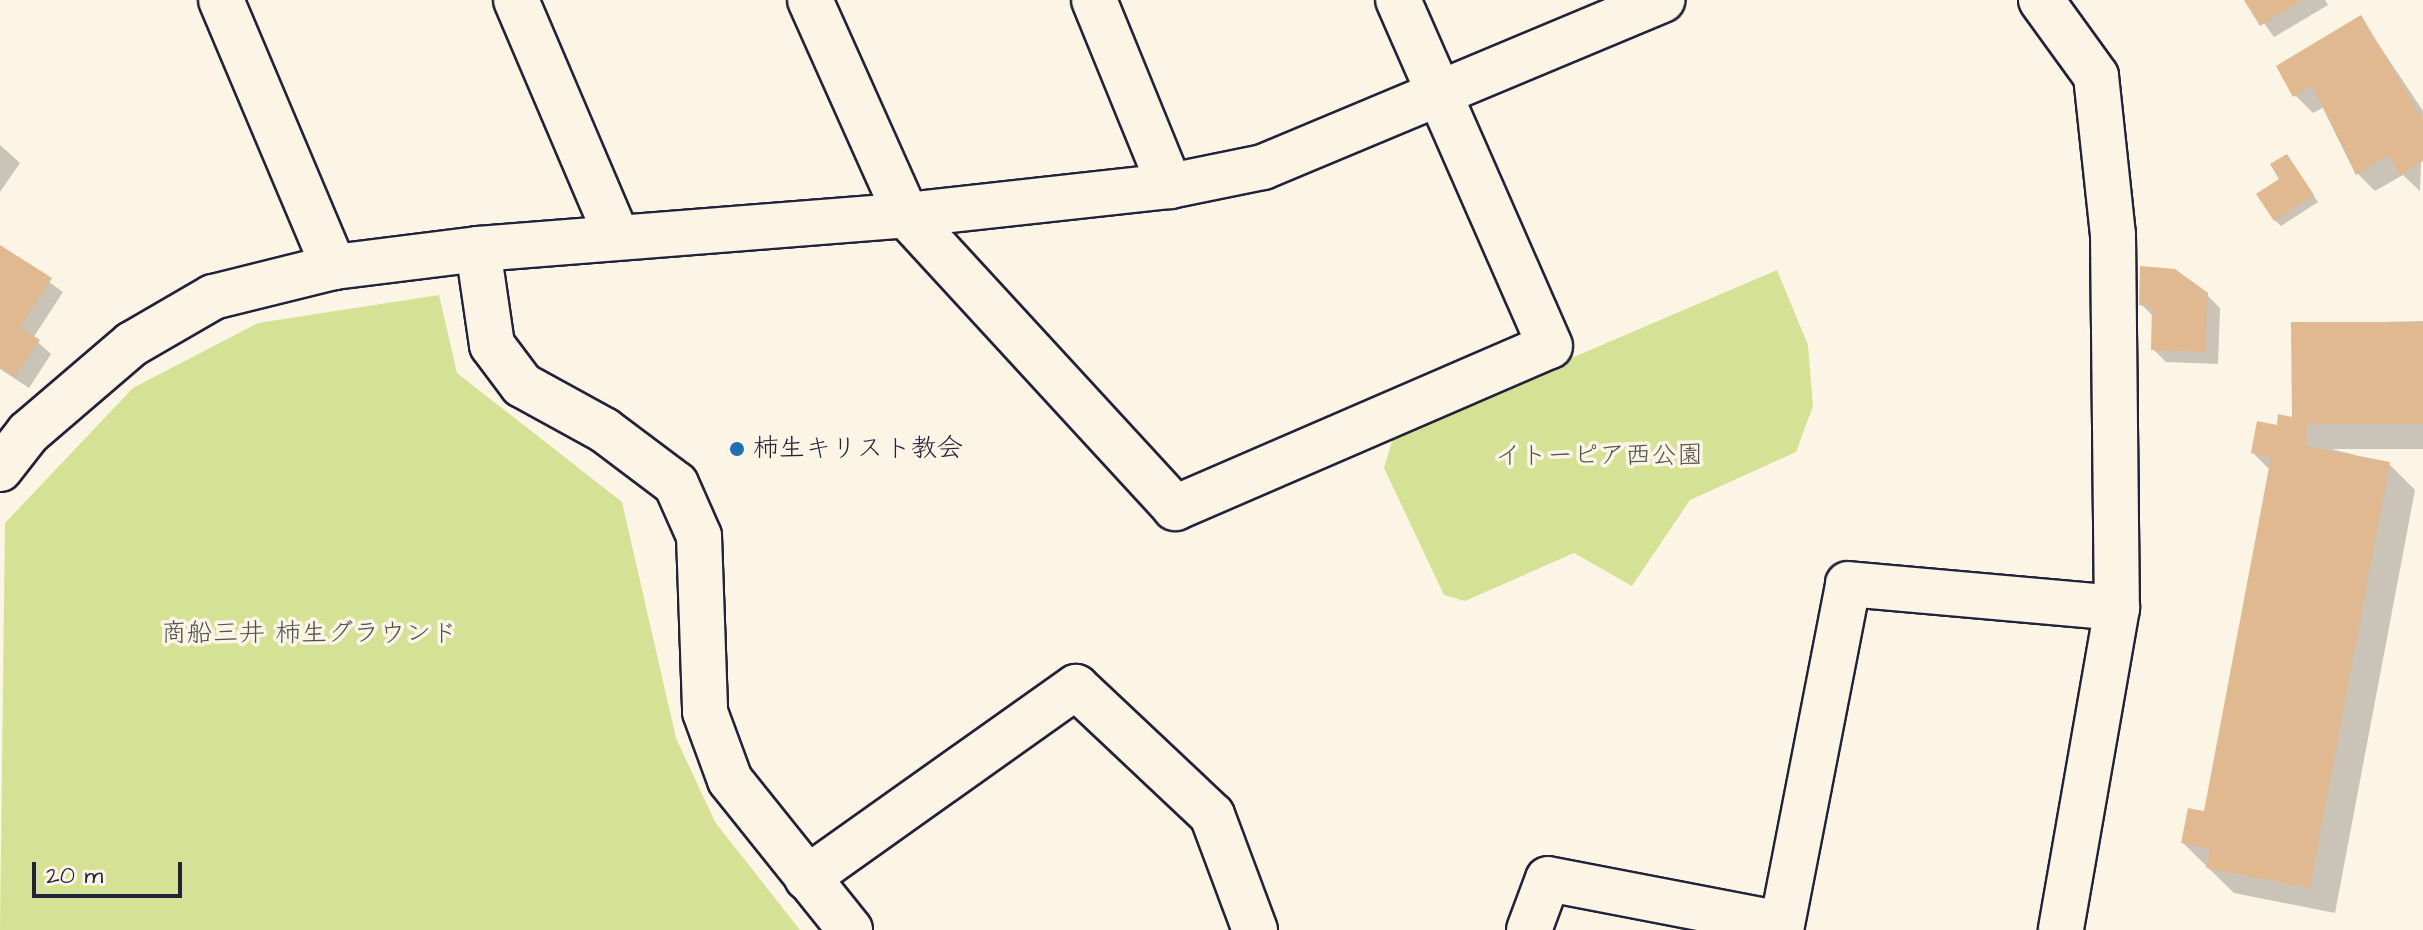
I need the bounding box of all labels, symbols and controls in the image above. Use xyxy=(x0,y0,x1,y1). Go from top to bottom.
place label: 柿生キリスト教会 xyxy=(753,433,961,465)
marker: 柿生キリスト教会 xyxy=(728,440,746,458)
park label: イトーピア西公園 xyxy=(1495,440,1703,472)
park label: 商船三井 柿生グラウンド xyxy=(161,618,457,650)
scale bar xyxy=(36,846,186,896)
text: 20 m xyxy=(46,859,103,893)

